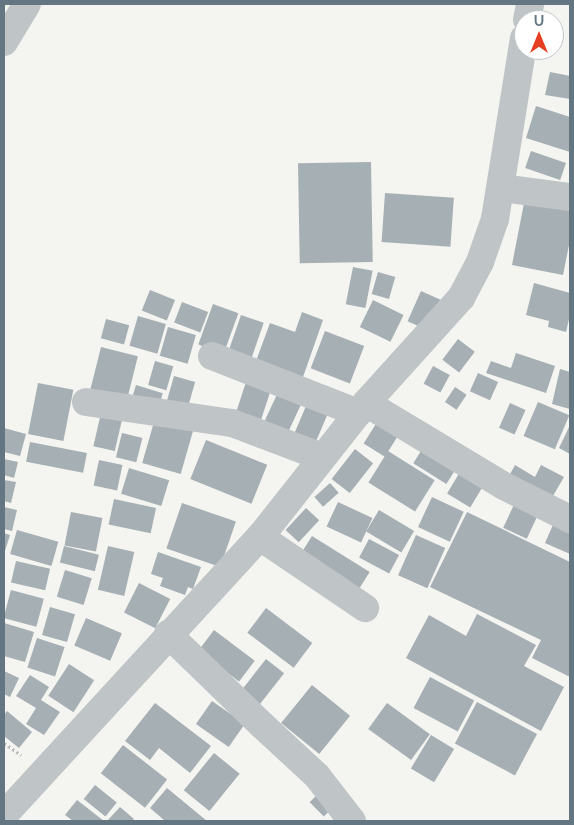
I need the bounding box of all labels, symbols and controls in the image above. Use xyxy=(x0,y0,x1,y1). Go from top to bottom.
north arrow xyxy=(514,10,564,60)
text: U xyxy=(534,13,544,29)

